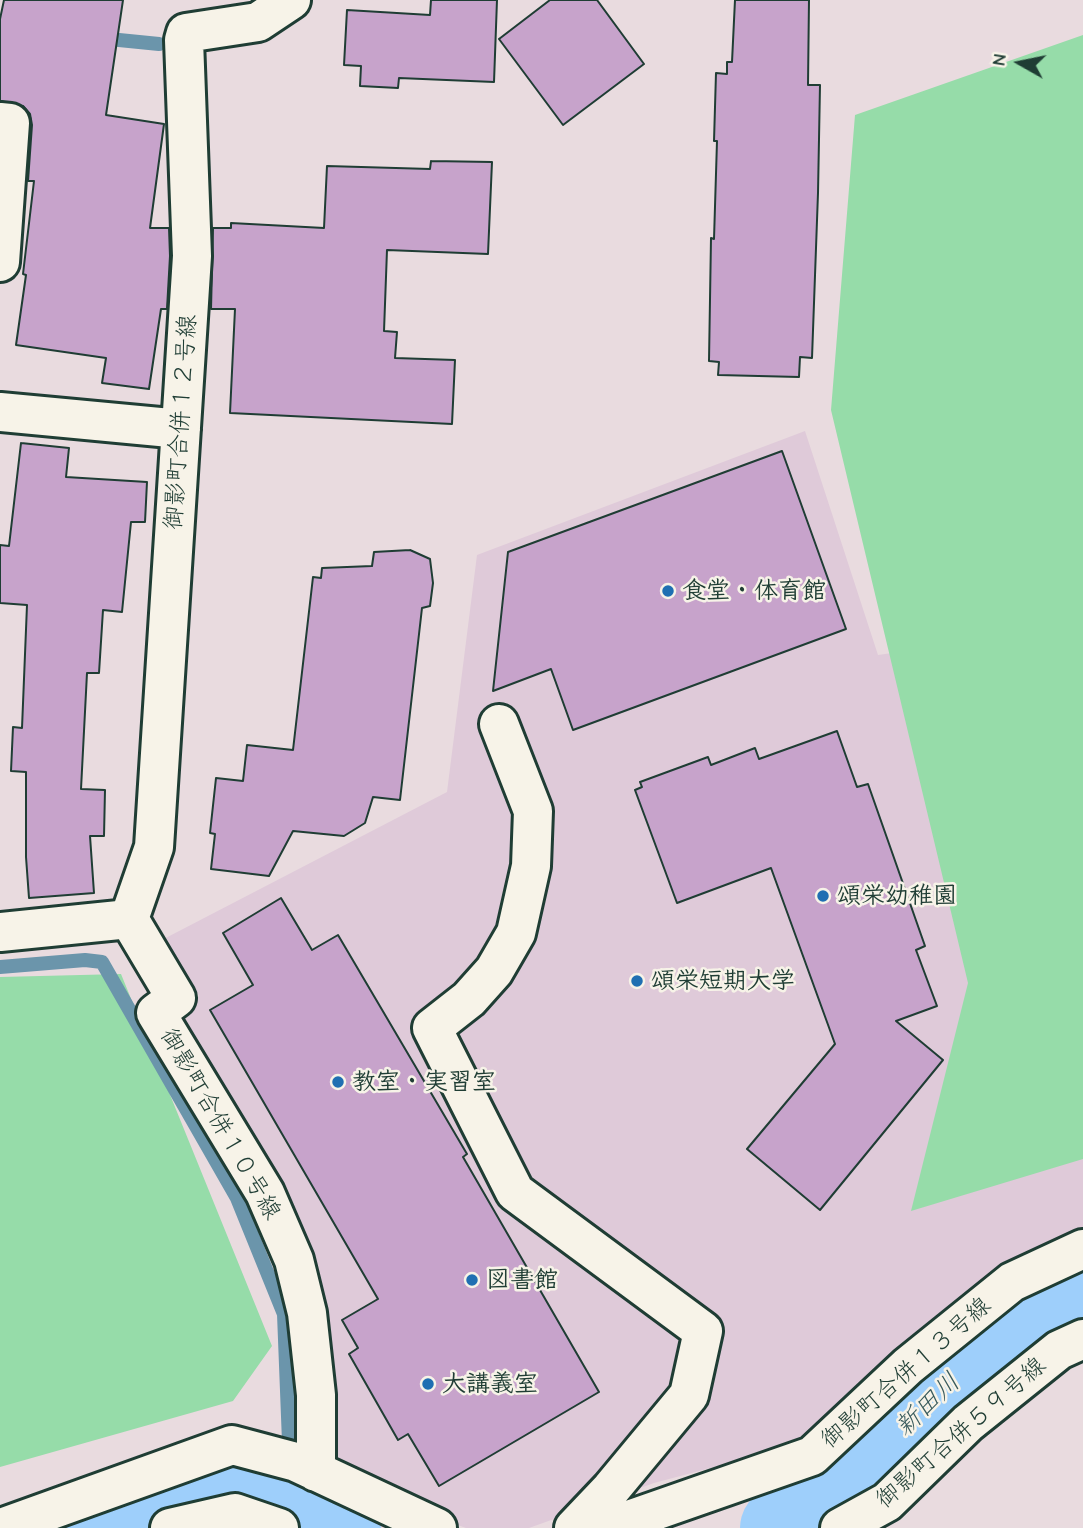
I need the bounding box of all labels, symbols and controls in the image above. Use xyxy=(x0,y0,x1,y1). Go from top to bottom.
north arrow xyxy=(985,28,1055,98)
text: N xyxy=(987,52,1011,68)
street label: 御影町合併１２号線 xyxy=(159,313,203,531)
place label: 食堂・体育館 xyxy=(682,577,826,605)
marker: 食堂・体育館 xyxy=(660,583,676,599)
place label: 頌栄幼稚園 xyxy=(837,882,957,910)
marker: 頌栄幼稚園 xyxy=(815,888,831,904)
place label: 頌栄短期大学 xyxy=(651,967,795,995)
marker: 頌栄短期大学 xyxy=(629,973,645,989)
street label: 御影町合併１０号線 xyxy=(154,1023,286,1225)
place label: 教室・実習室 xyxy=(352,1068,496,1096)
marker: 教室・実習室 xyxy=(330,1074,346,1090)
place label: 図書館 xyxy=(486,1266,558,1294)
marker: 図書館 xyxy=(464,1272,480,1288)
street label: 御影町合併１３号線 xyxy=(815,1291,997,1455)
street label: 御影町合併５９号線 xyxy=(870,1351,1052,1515)
water label: 新田川 xyxy=(889,1367,967,1443)
place label: 大講義室 xyxy=(442,1370,538,1398)
marker: 大講義室 xyxy=(420,1376,436,1392)

